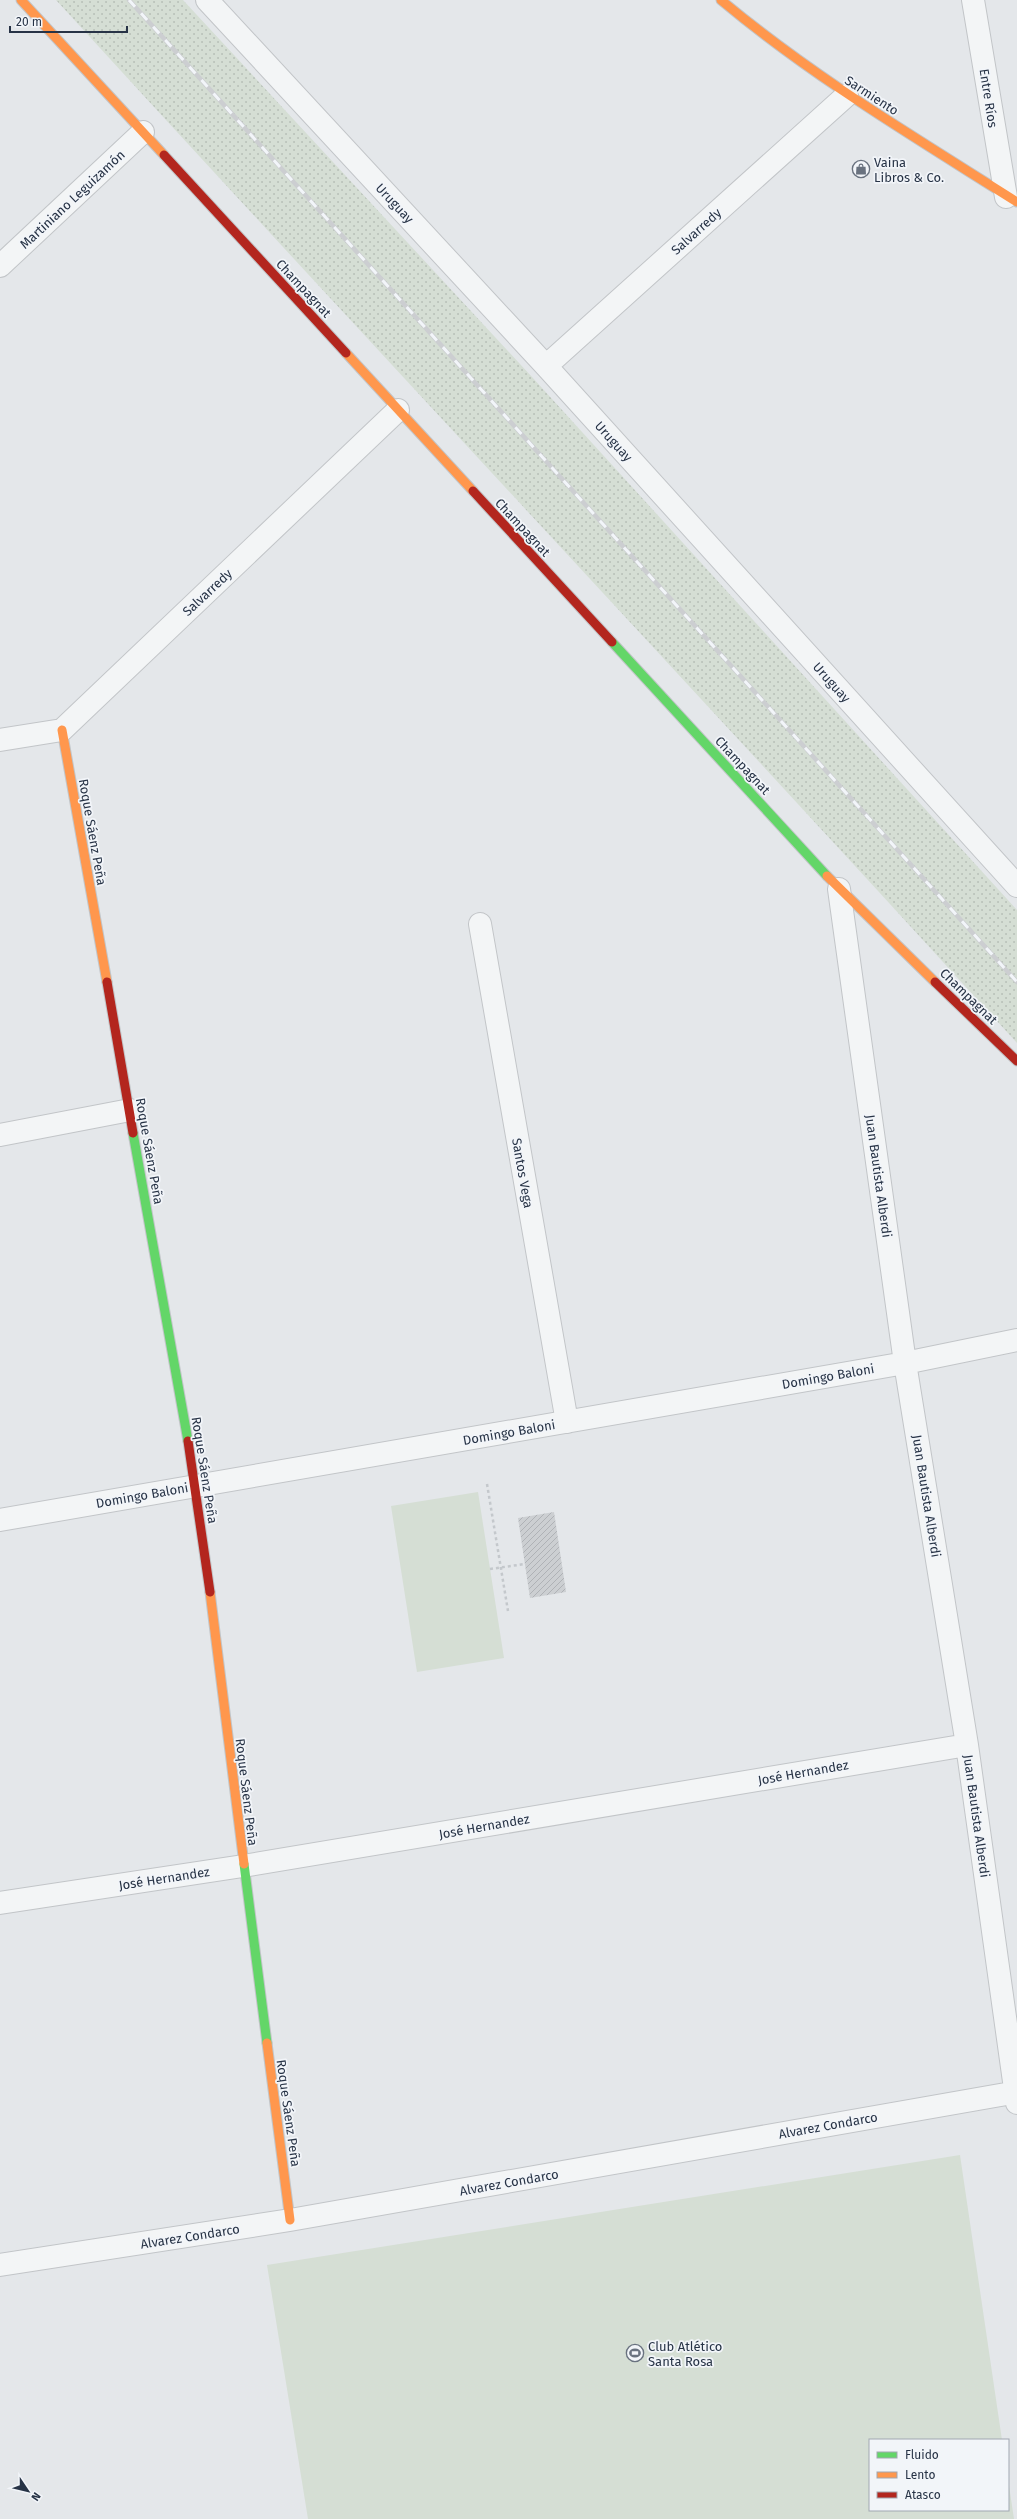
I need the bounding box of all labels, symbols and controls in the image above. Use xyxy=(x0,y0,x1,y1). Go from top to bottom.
scale bar xyxy=(10,8,127,34)
text: 20 m xyxy=(16,15,42,29)
street label: Entre Ríos xyxy=(976,68,1001,129)
street label: Sarmiento xyxy=(842,73,901,118)
street label: Martiniano Leguizamón xyxy=(17,147,128,252)
place label: Vaina Libros & Co. xyxy=(874,155,944,185)
shop icon: Vaina Libros & Co. xyxy=(851,159,871,179)
street label: Uruguay xyxy=(373,180,417,227)
street label: Salvarredy xyxy=(668,205,725,258)
street label: Champagnat xyxy=(273,256,334,321)
street label: Uruguay xyxy=(592,418,636,465)
street label: Champagnat xyxy=(492,495,553,560)
street label: Salvarredy xyxy=(180,565,236,619)
street label: Uruguay xyxy=(810,659,854,706)
street label: Champagnat xyxy=(712,733,773,798)
street label: Roque Sáenz Peña xyxy=(76,778,109,887)
street label: Champagnat xyxy=(937,965,1001,1028)
street label: Roque Sáenz Peña xyxy=(133,1097,166,1206)
street label: Juan Bautista Alberdi xyxy=(862,1114,895,1238)
street label: Santos Vega xyxy=(509,1137,536,1209)
street label: Domingo Baloni xyxy=(781,1361,875,1392)
street label: Roque Sáenz Peña xyxy=(189,1416,220,1525)
street label: Domingo Baloni xyxy=(462,1417,556,1448)
street label: Juan Bautista Alberdi xyxy=(909,1434,944,1558)
street label: Domingo Baloni xyxy=(95,1480,189,1511)
street label: Roque Sáenz Peña xyxy=(232,1738,261,1847)
street label: Juan Bautista Alberdi xyxy=(960,1754,993,1878)
street label: José Hernandez xyxy=(757,1757,850,1788)
street label: José Hernandez xyxy=(438,1811,531,1842)
street label: José Hernandez xyxy=(118,1864,211,1893)
street label: Roque Sáenz Peña xyxy=(274,2059,303,2168)
street label: Alvarez Condarco xyxy=(777,2109,879,2142)
street label: Alvarez Condarco xyxy=(458,2166,560,2199)
street label: Alvarez Condarco xyxy=(139,2221,241,2252)
place label: Club Atlético Santa Rosa xyxy=(648,2339,722,2369)
sports icon: Club Atlético Santa Rosa xyxy=(625,2343,645,2363)
legend xyxy=(869,2439,1009,2511)
text: Fluido xyxy=(905,2448,939,2462)
text: Lento xyxy=(905,2468,935,2482)
north arrow xyxy=(8,2471,48,2511)
text: Atasco xyxy=(905,2488,941,2502)
text: N xyxy=(28,2490,43,2503)

